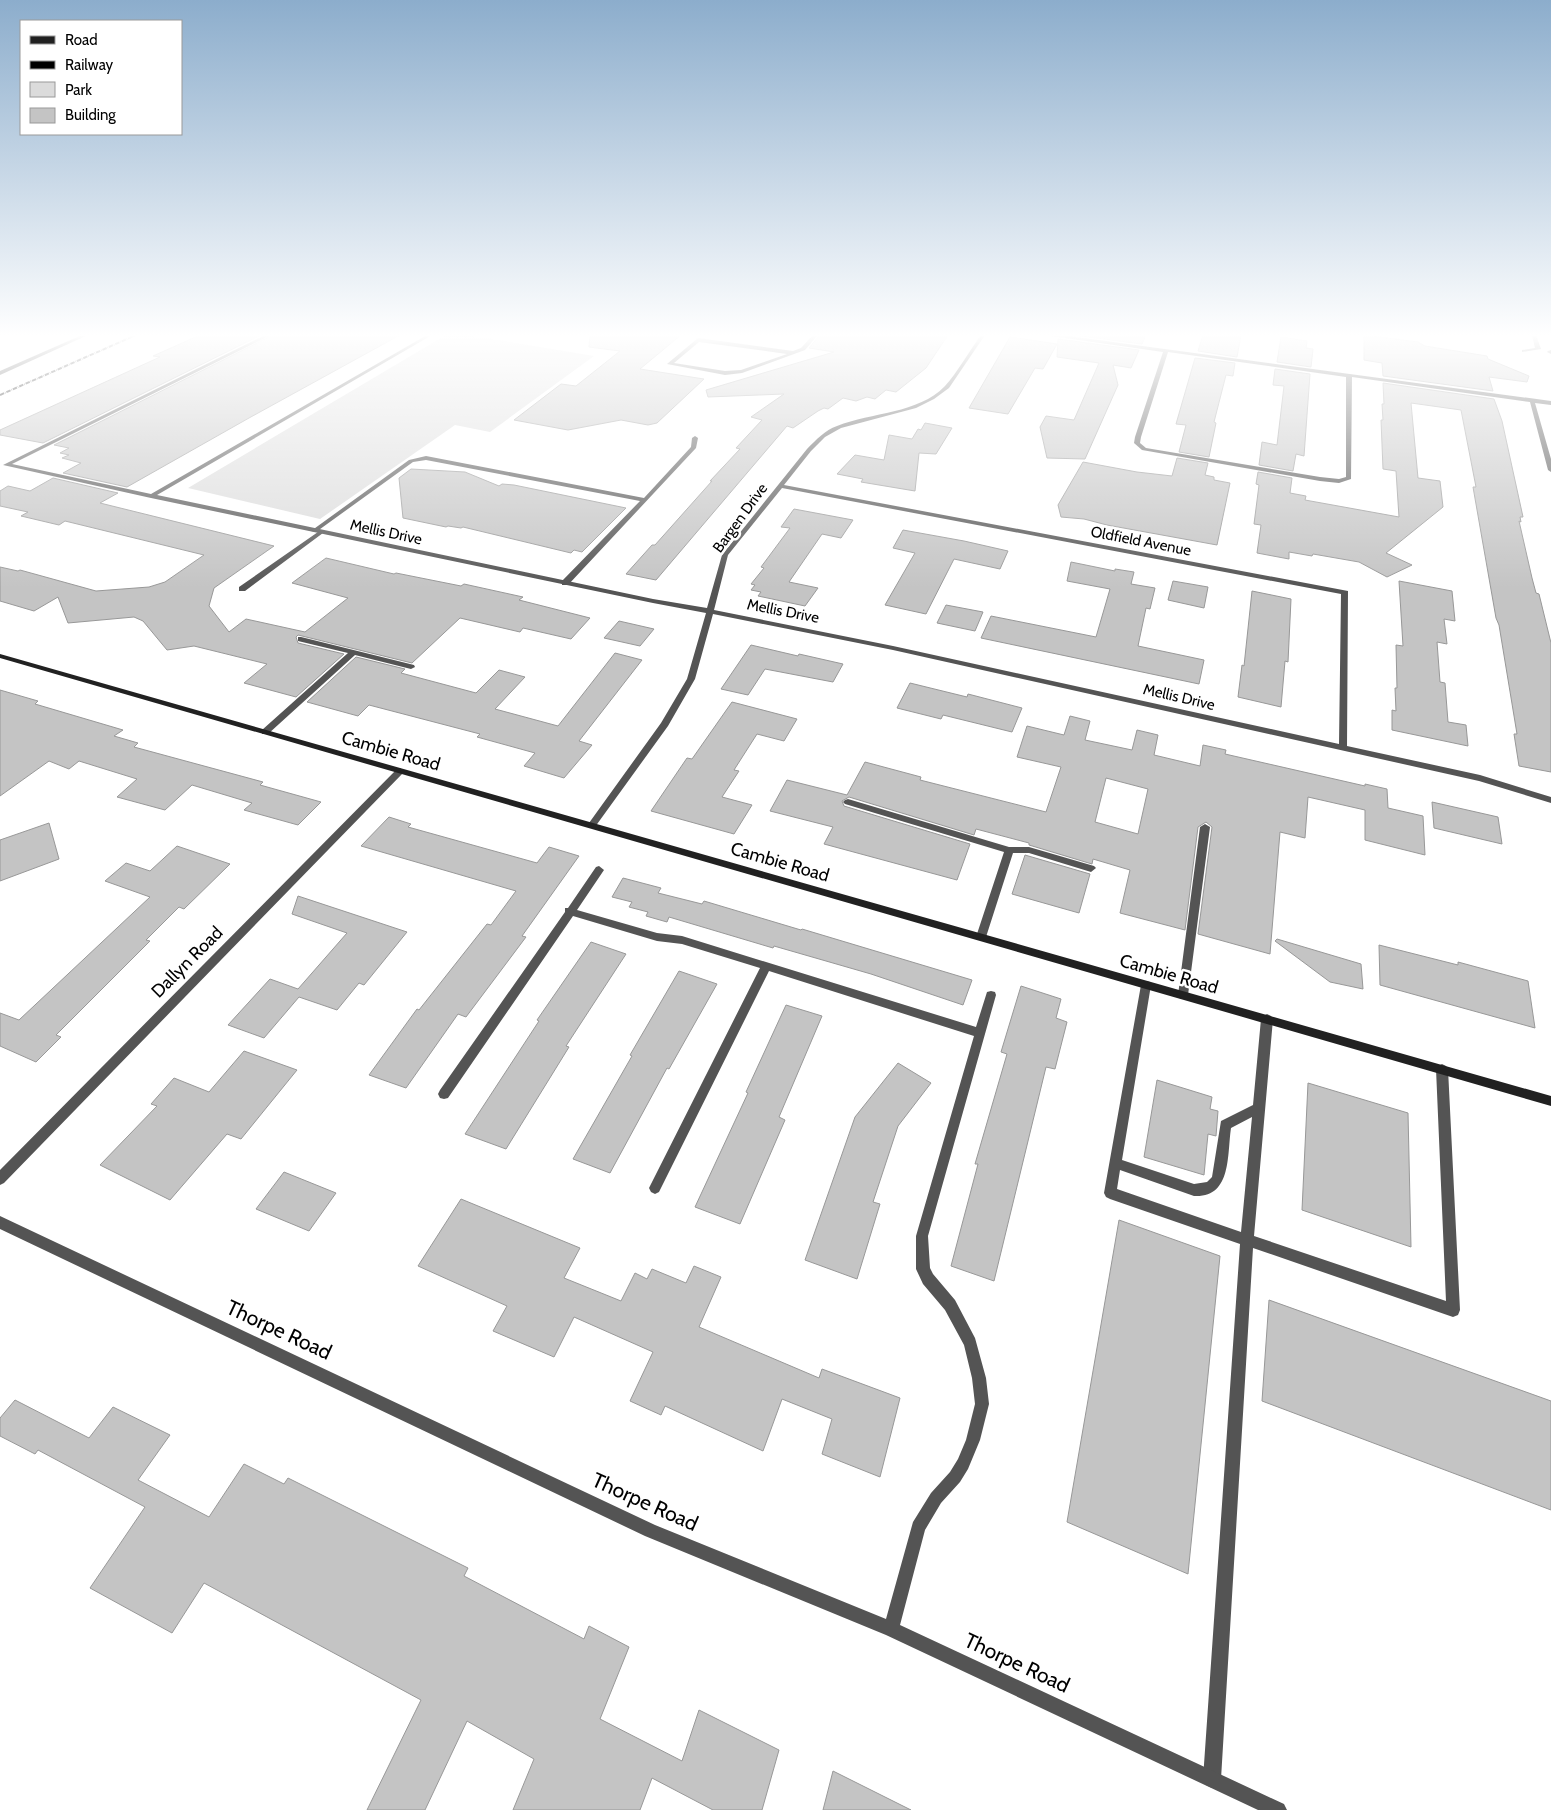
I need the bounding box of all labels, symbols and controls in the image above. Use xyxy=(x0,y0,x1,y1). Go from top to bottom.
legend xyxy=(20,20,182,135)
text: Road xyxy=(65,31,98,49)
text: Railway xyxy=(65,56,114,74)
text: Park xyxy=(65,81,92,99)
text: Building xyxy=(65,106,116,124)
street label: Bargen Drive xyxy=(709,480,771,556)
street label: Mellis Drive xyxy=(348,516,424,548)
street label: Oldfield Avenue xyxy=(1089,522,1193,560)
street label: Mellis Drive xyxy=(745,595,821,627)
street label: Mellis Drive xyxy=(1141,680,1217,714)
street label: Cambie Road xyxy=(339,726,443,776)
street label: Cambie Road xyxy=(728,837,832,887)
street label: Dallyn Road xyxy=(147,922,227,1002)
street label: Cambie Road xyxy=(1117,949,1221,999)
street label: Thorpe Road xyxy=(223,1294,336,1365)
street label: Thorpe Road xyxy=(588,1467,702,1536)
street label: Thorpe Road xyxy=(961,1627,1074,1698)

